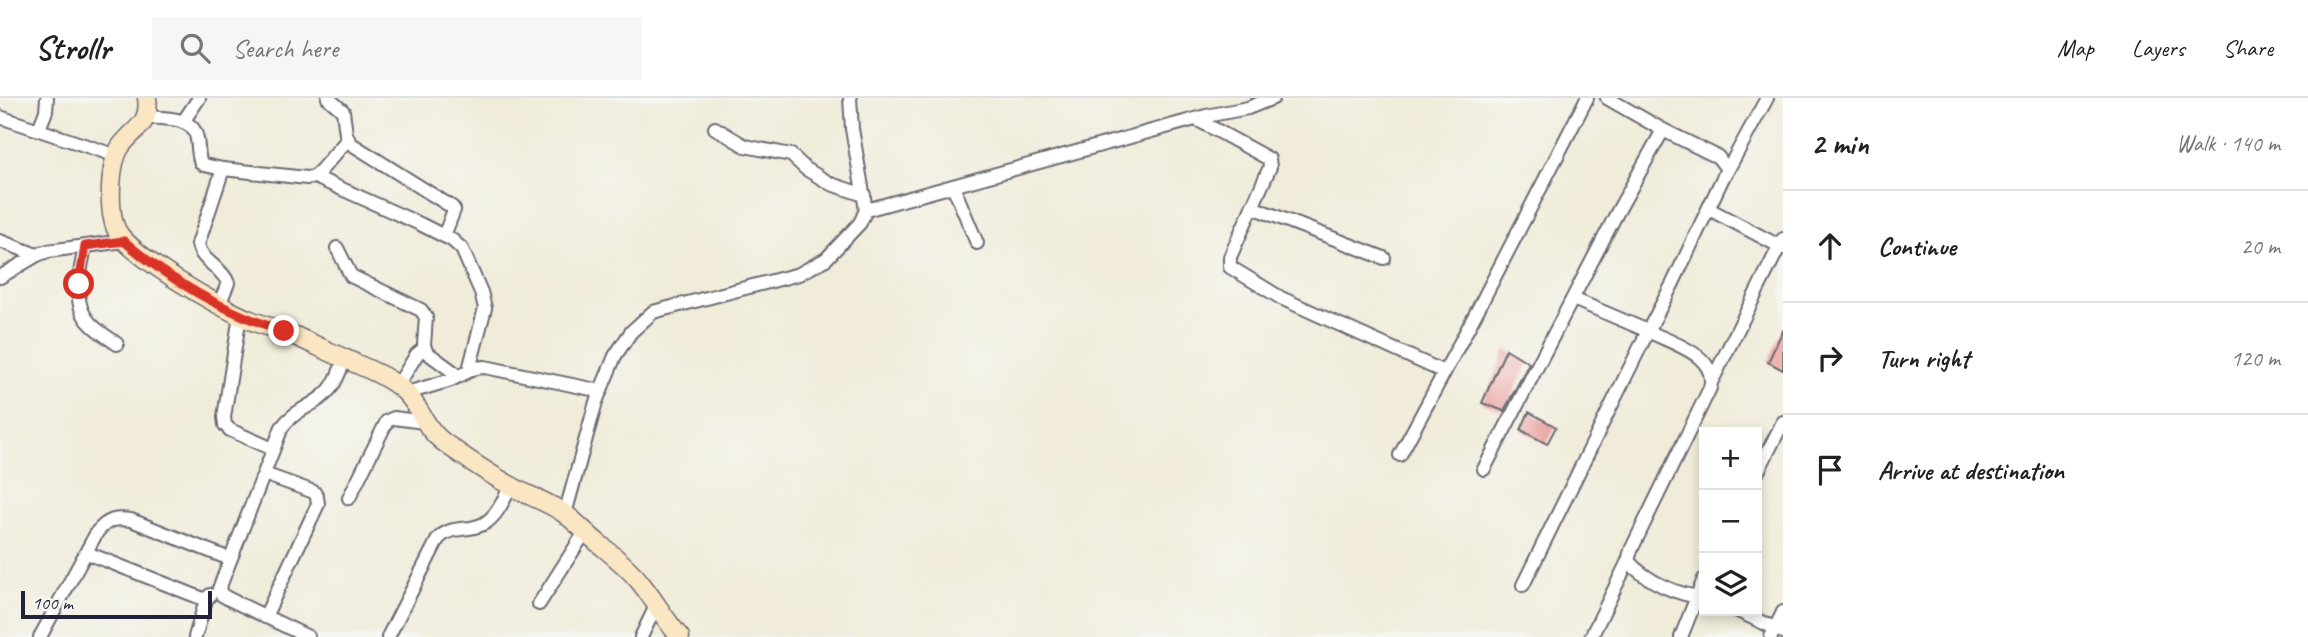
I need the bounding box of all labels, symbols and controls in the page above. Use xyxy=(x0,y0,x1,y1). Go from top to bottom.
search box xyxy=(152,17,642,80)
text: Strollr xyxy=(35,27,110,69)
icon: search xyxy=(176,29,214,67)
text: Search here xyxy=(232,32,338,65)
text: Map xyxy=(2057,33,2094,63)
text: Layers xyxy=(2132,33,2185,63)
text: Share xyxy=(2223,33,2273,63)
text: 2 min xyxy=(1811,125,1868,163)
text: Walk · 140 m xyxy=(2176,129,2280,158)
icon: ahead xyxy=(1811,227,1849,265)
text: Continue xyxy=(1878,230,1956,263)
text: 20 m xyxy=(2241,232,2280,261)
route start xyxy=(63,268,94,299)
route end xyxy=(268,315,299,346)
icon: right xyxy=(1811,339,1849,377)
text: Turn right xyxy=(1878,342,1969,375)
text: 120 m xyxy=(2231,344,2280,373)
map controls xyxy=(1699,427,1762,616)
button: + xyxy=(1699,427,1762,490)
icon: arrive xyxy=(1811,451,1849,489)
text: Arrive at destination xyxy=(1878,454,2064,487)
button: − xyxy=(1699,490,1762,553)
button: layers xyxy=(1699,553,1762,616)
scale bar xyxy=(21,588,212,620)
text: 100 m xyxy=(32,591,73,615)

